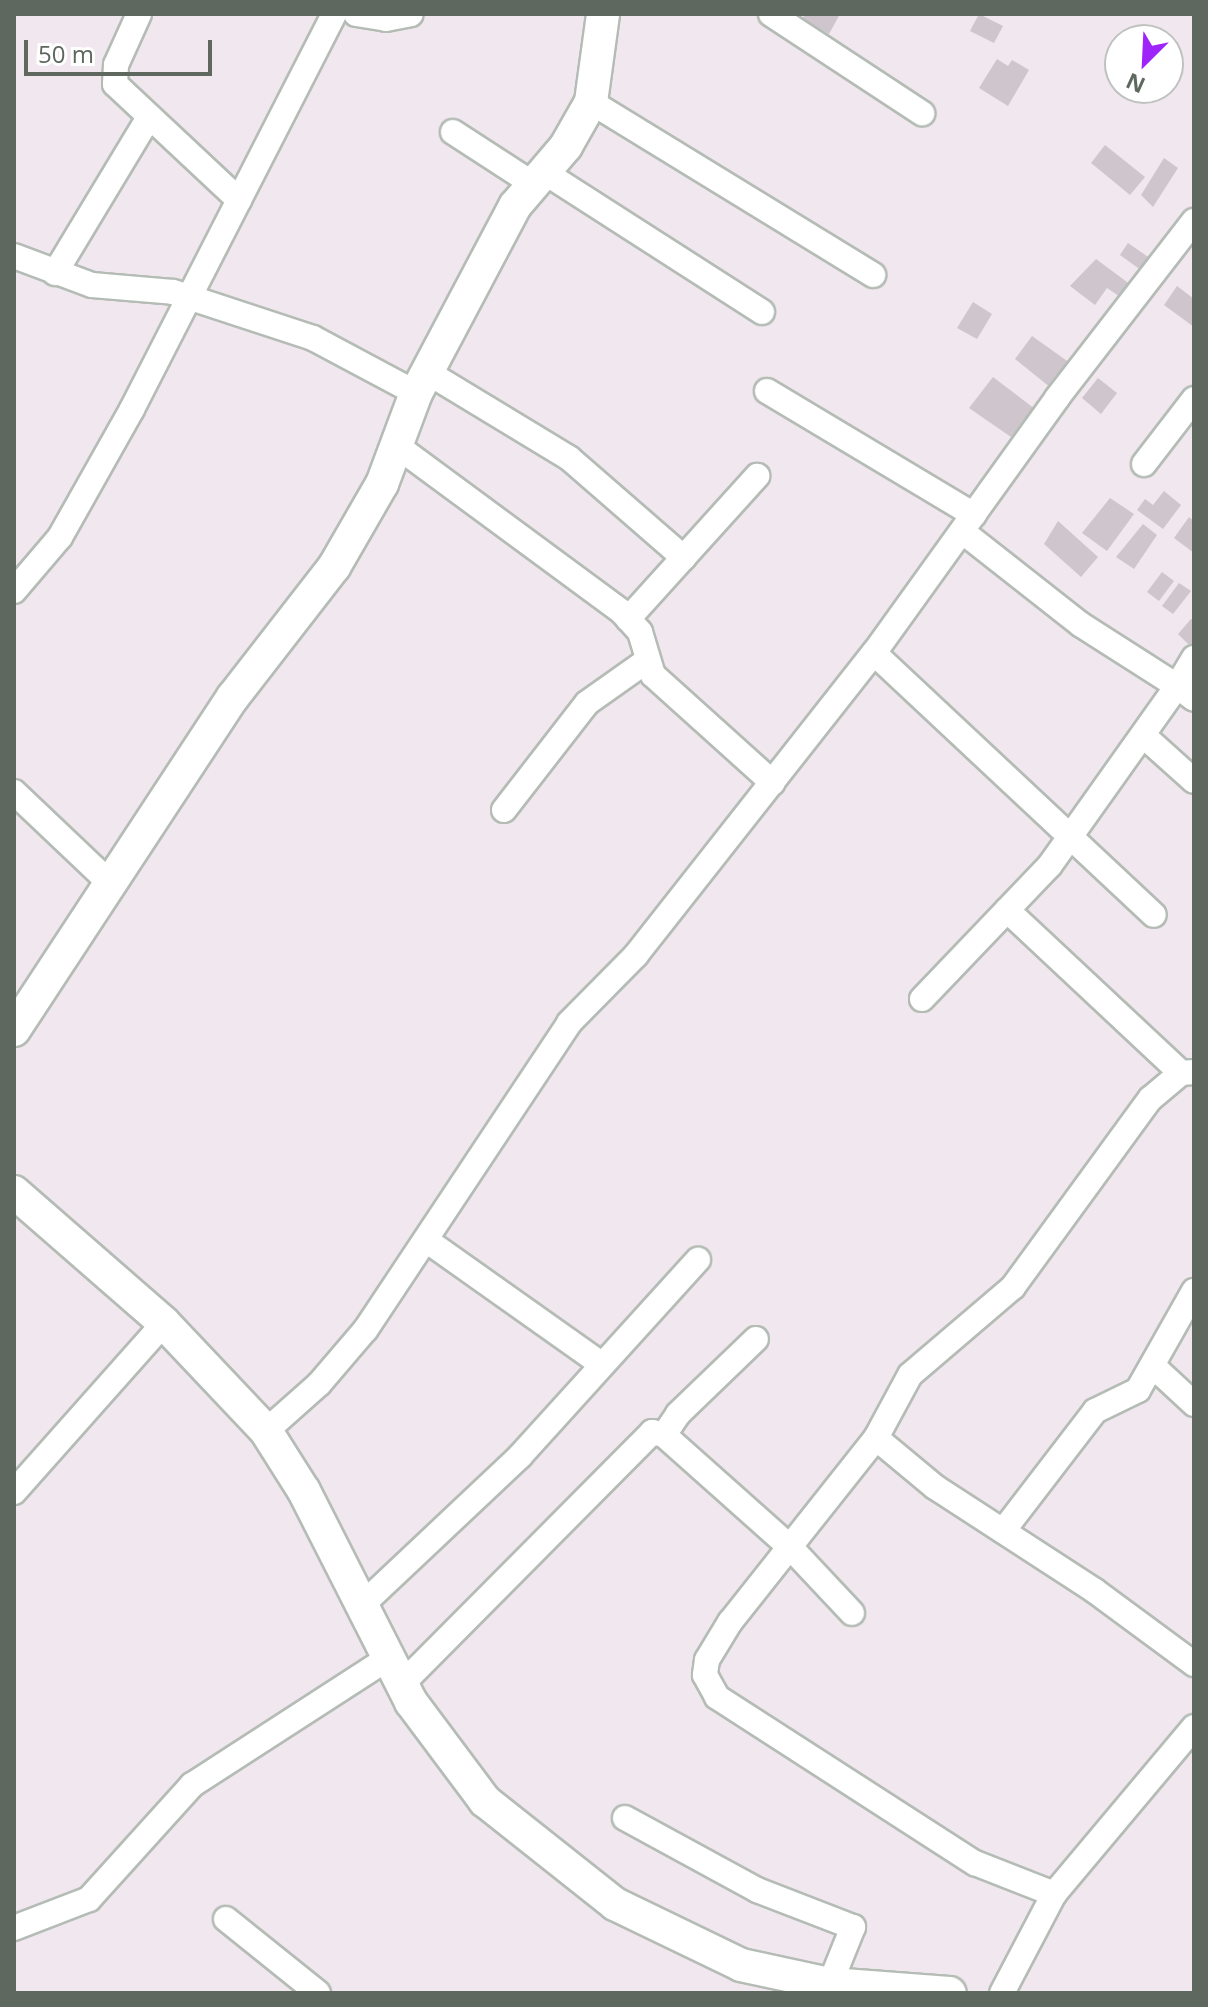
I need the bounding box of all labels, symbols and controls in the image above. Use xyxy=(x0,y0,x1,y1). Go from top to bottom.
scale bar xyxy=(28,24,216,74)
north arrow xyxy=(1104,24,1184,104)
text: 50 m xyxy=(38,37,94,70)
text: N xyxy=(1121,67,1149,101)

